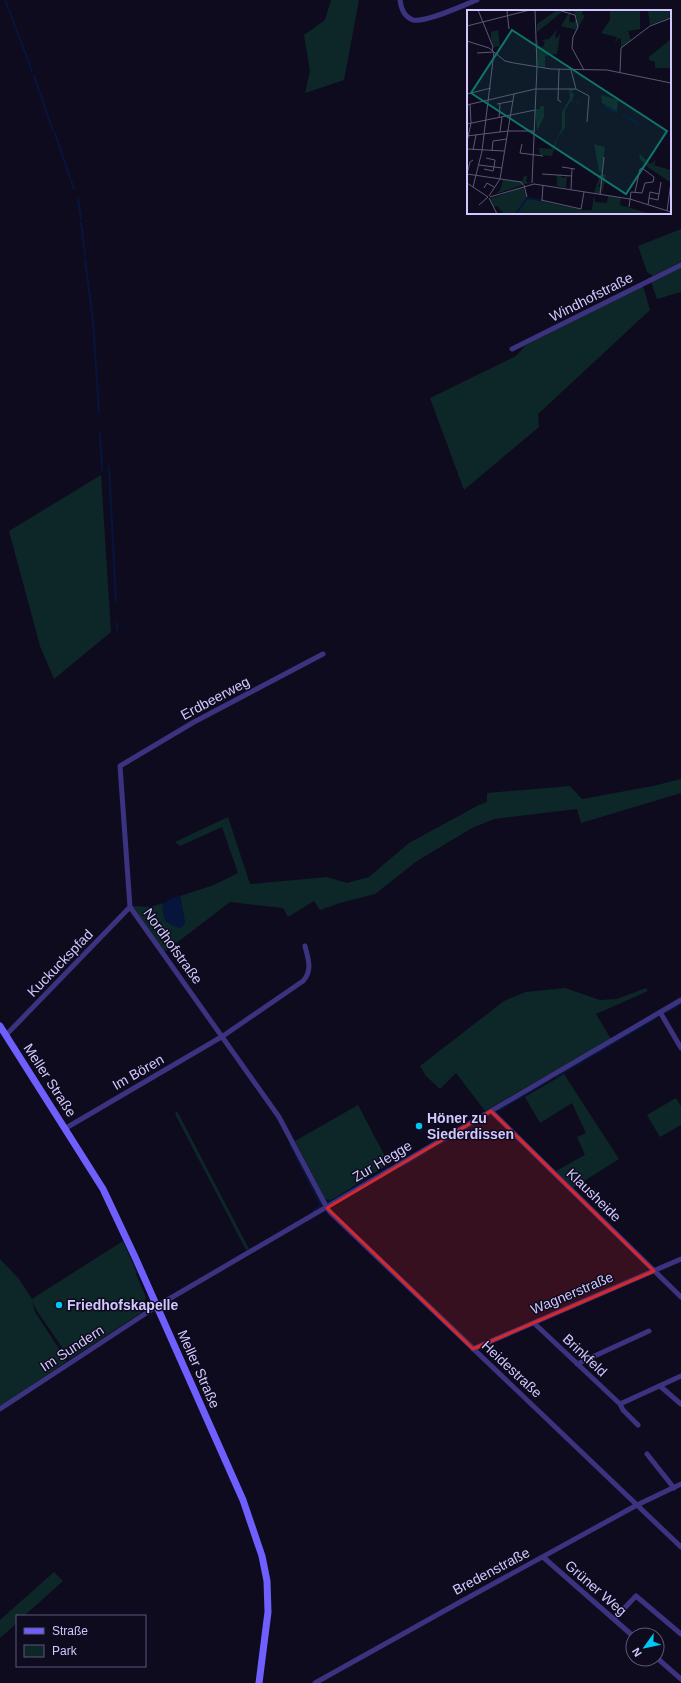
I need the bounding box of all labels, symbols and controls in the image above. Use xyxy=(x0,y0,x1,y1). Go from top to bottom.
inset map xyxy=(467,10,671,214)
street label: Windhofstraße xyxy=(547,269,635,325)
street label: Erdbeerweg xyxy=(178,673,252,723)
street label: Nordhofstraße xyxy=(140,905,206,987)
street label: Kuckuckspfad xyxy=(24,926,96,1000)
street label: Meller Straße xyxy=(20,1040,80,1120)
street label: Im Bören xyxy=(109,1051,167,1093)
place label: Höner zu Siederdissen xyxy=(427,1110,514,1142)
marker: Höner zu Siederdissen xyxy=(414,1121,424,1131)
street label: Zur Hegge xyxy=(350,1137,415,1185)
street label: Klausheide xyxy=(564,1165,625,1225)
street label: Wagnerstraße xyxy=(528,1268,616,1318)
place label: Friedhofskapelle xyxy=(67,1297,178,1313)
marker: Friedhofskapelle xyxy=(54,1300,64,1310)
street label: Im Sundern xyxy=(37,1322,107,1374)
street label: Meller Straße xyxy=(175,1327,223,1411)
street label: Brinkfeld xyxy=(560,1331,610,1379)
street label: Heidestraße xyxy=(479,1337,545,1401)
street label: Bredenstraße xyxy=(450,1544,532,1598)
street label: Grüner Weg xyxy=(562,1557,630,1619)
legend xyxy=(16,1615,146,1667)
text: Straße xyxy=(52,1624,88,1638)
north arrow xyxy=(625,1627,665,1667)
text: Park xyxy=(52,1644,78,1658)
text: N xyxy=(629,1646,644,1659)

